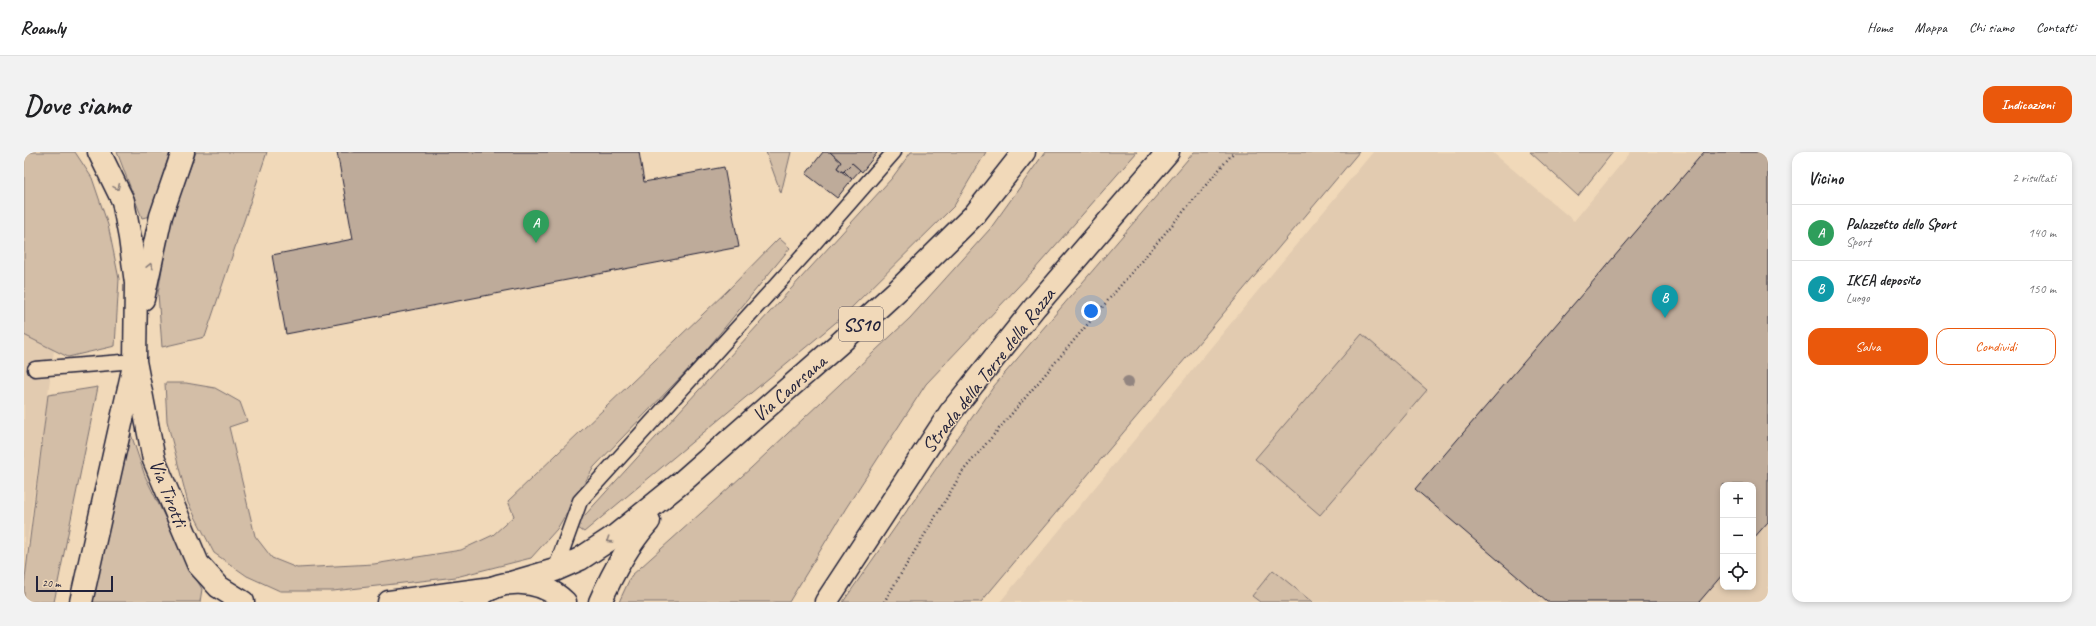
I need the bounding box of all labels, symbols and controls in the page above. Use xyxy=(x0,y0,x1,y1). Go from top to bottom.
text: Roamly xyxy=(20,16,66,40)
text: Home xyxy=(1867,19,1893,36)
text: Mappa xyxy=(1915,19,1947,36)
text: Chi siamo xyxy=(1969,19,2014,36)
text: Contatti xyxy=(2036,19,2076,36)
button: Indicazioni xyxy=(1983,86,2072,123)
text: Dove siamo xyxy=(24,87,130,122)
text: Vicino xyxy=(1808,168,1843,189)
text: 2 risultati xyxy=(2012,170,2056,186)
one-way arrow xyxy=(112,183,120,190)
pin: A xyxy=(523,210,549,243)
text: Palazzetto dello Sport xyxy=(1846,215,1956,234)
text: A xyxy=(1818,225,1824,241)
text: 140 m xyxy=(2028,225,2056,241)
text: Sport xyxy=(1846,234,1871,250)
one-way arrow xyxy=(146,262,154,269)
text: IKEA deposito xyxy=(1846,271,1920,290)
text: B xyxy=(1818,281,1824,297)
text: 150 m xyxy=(2028,281,2056,297)
street label: Strada della Torre della Razza xyxy=(916,282,1061,458)
pin: B xyxy=(1652,285,1678,318)
text: Luogo xyxy=(1846,290,1870,306)
your location xyxy=(1081,301,1101,321)
road number: SS10 xyxy=(839,307,883,341)
button: Salva xyxy=(1808,328,1928,365)
button: Condividi xyxy=(1936,328,2056,365)
street label: Via Caorsana xyxy=(747,348,833,428)
street label: Via Tirotti xyxy=(144,456,194,533)
map controls xyxy=(1720,482,1756,590)
button: + xyxy=(1720,482,1756,518)
button: − xyxy=(1720,518,1756,554)
one-way arrow xyxy=(606,535,613,543)
button: locate xyxy=(1720,554,1756,590)
scale bar xyxy=(36,574,113,593)
text: 20 m xyxy=(42,576,61,590)

